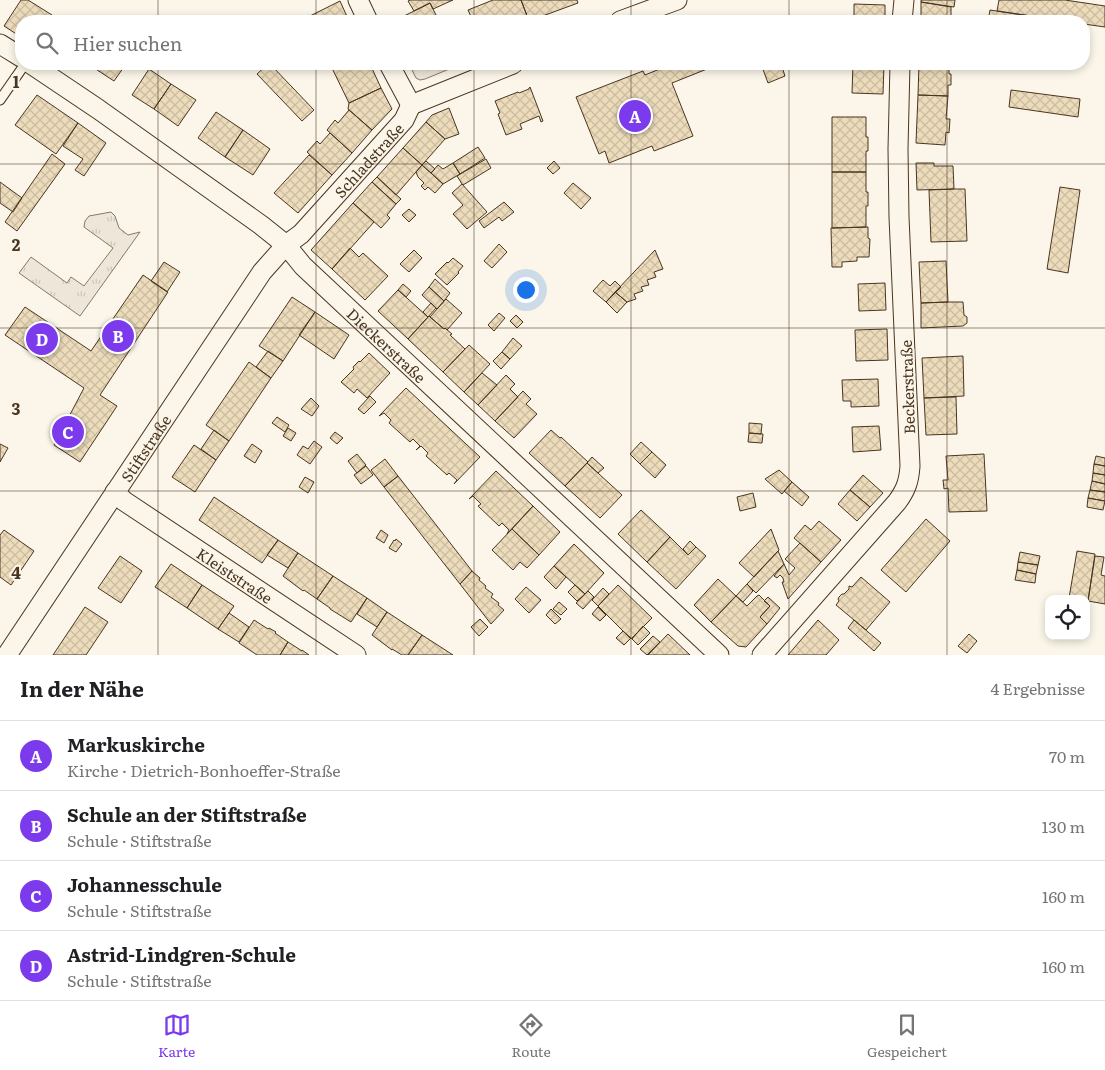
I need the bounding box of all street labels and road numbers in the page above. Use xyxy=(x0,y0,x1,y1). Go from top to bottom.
street label: Schladstraße xyxy=(328,117,408,202)
street label: Dieckerstraße xyxy=(342,302,432,388)
street label: Beckerstraße xyxy=(894,339,920,435)
street label: Stiftstraße xyxy=(114,409,176,486)
street label: Kleiststraße xyxy=(192,541,278,608)

